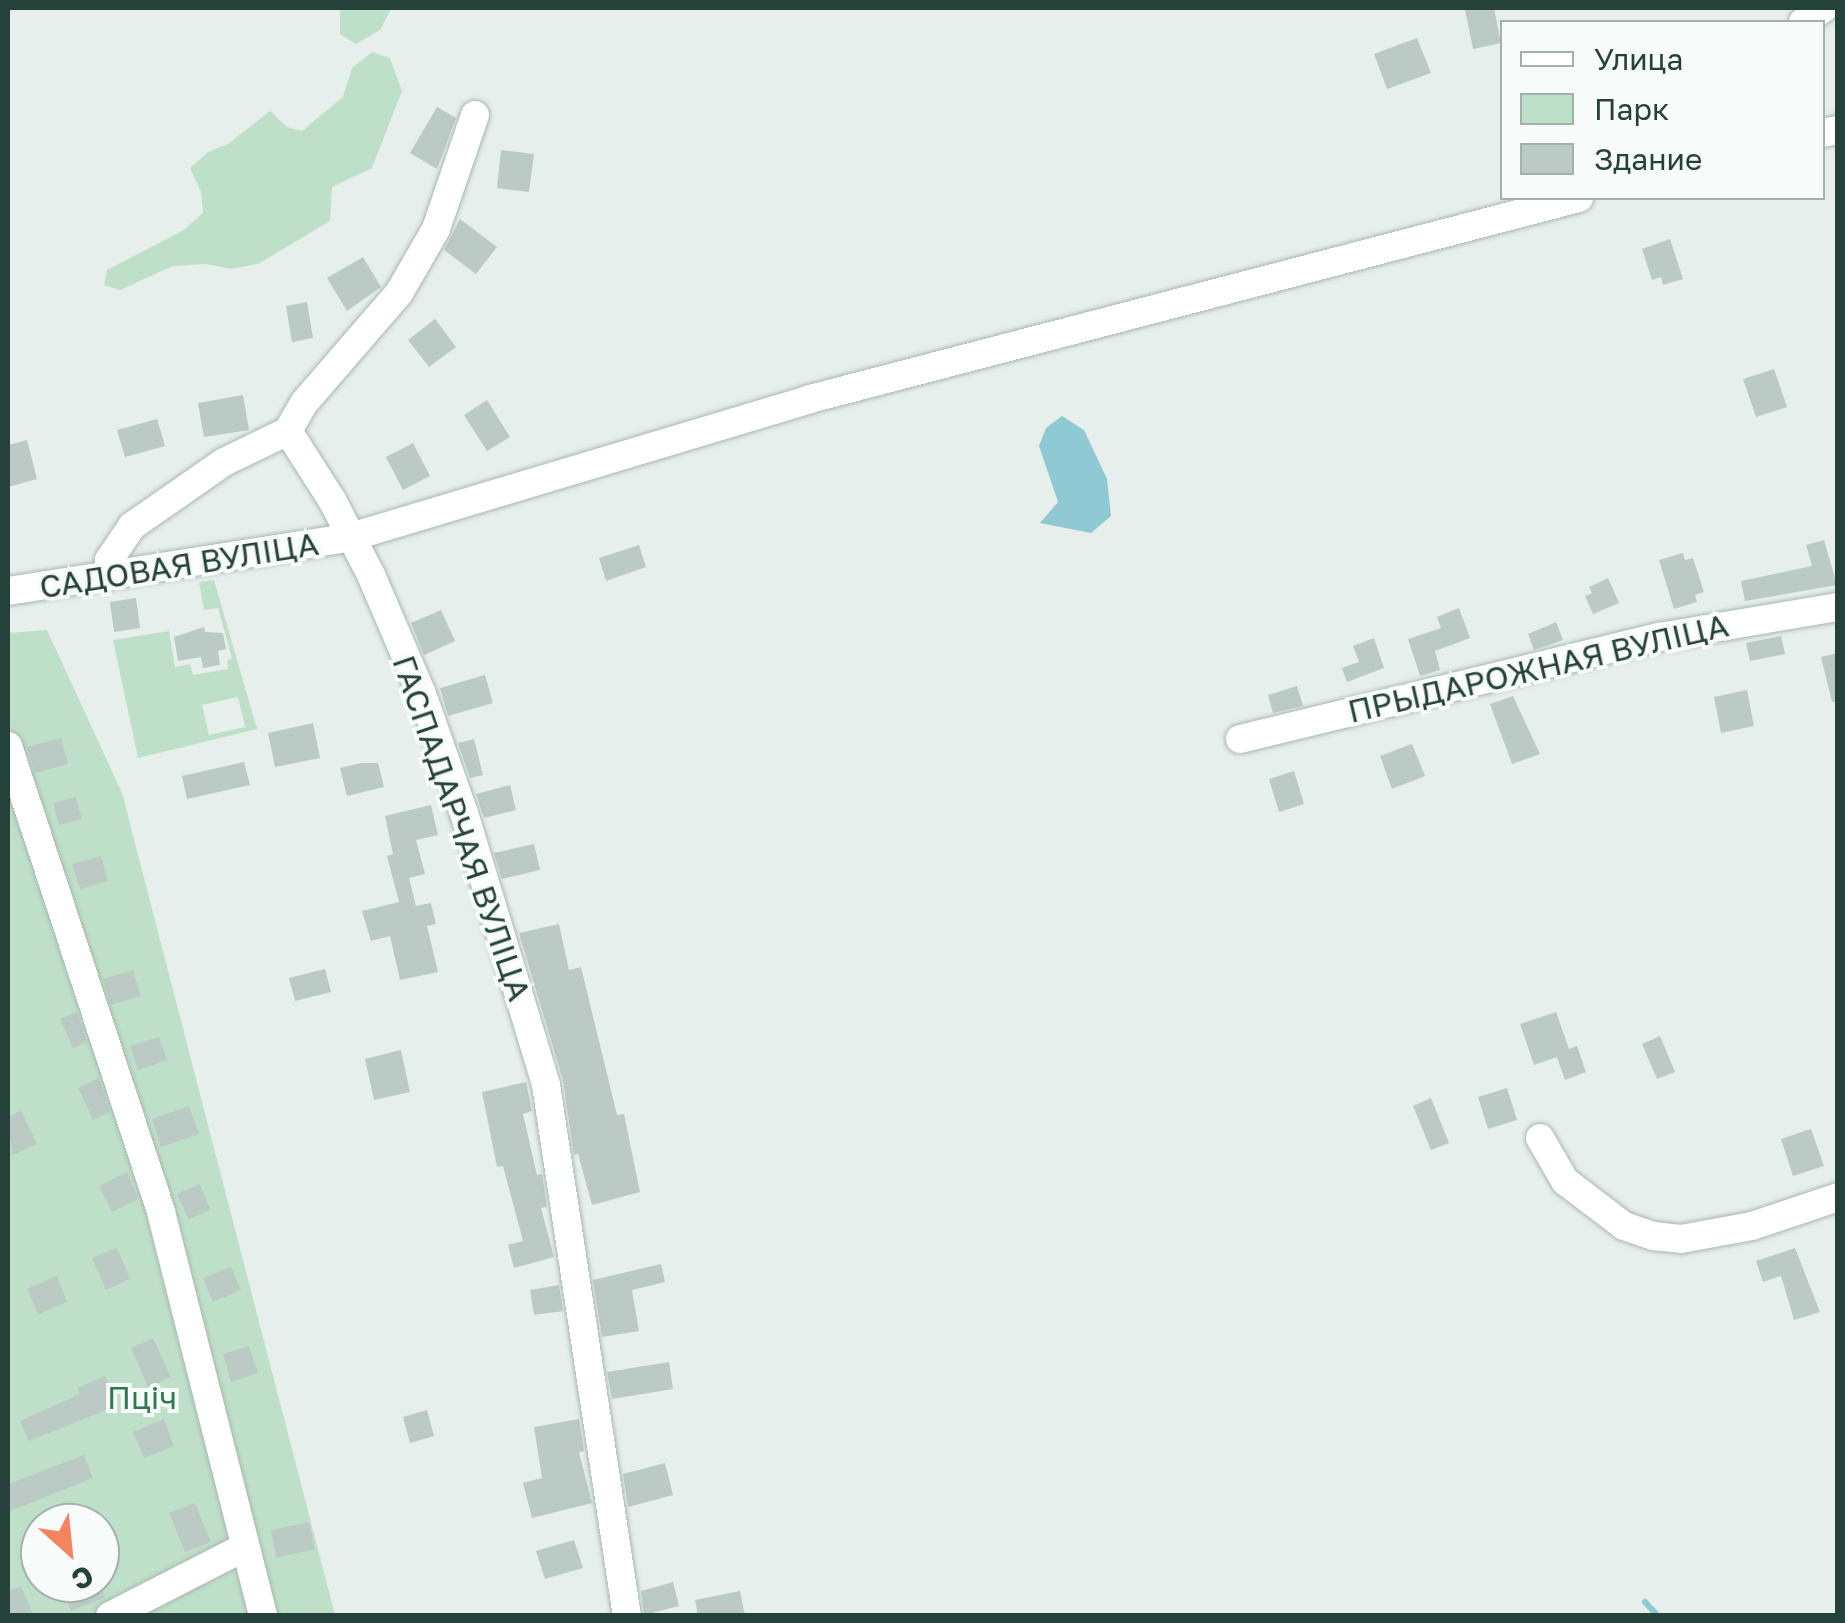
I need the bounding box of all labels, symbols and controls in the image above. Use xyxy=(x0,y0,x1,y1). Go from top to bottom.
legend xyxy=(1500,20,1825,200)
text: Улица xyxy=(1594,41,1683,77)
text: Парк xyxy=(1594,91,1669,127)
text: Здание xyxy=(1594,141,1702,177)
street label: САДОВАЯ ВУЛІЦА xyxy=(37,524,321,606)
street label: ПРЫДАРОЖНАЯ ВУЛІЦА xyxy=(1344,606,1732,730)
street label: ГАСПАДАРЧАЯ ВУЛІЦА xyxy=(385,650,539,1006)
park label: Пціч xyxy=(107,1378,177,1416)
north arrow xyxy=(20,1503,120,1603)
text: С xyxy=(67,1559,99,1598)

